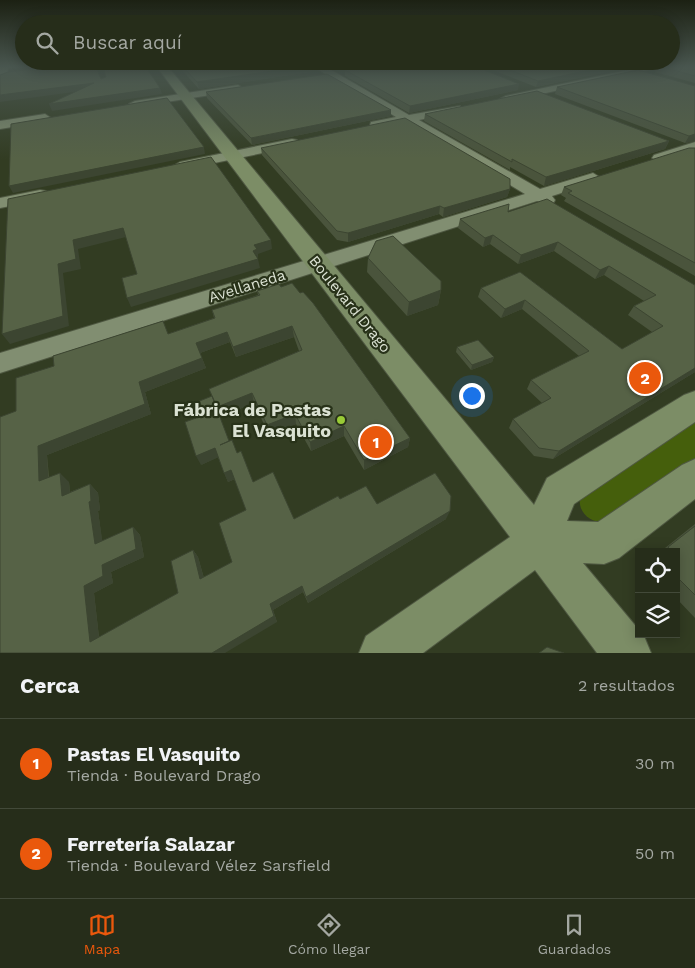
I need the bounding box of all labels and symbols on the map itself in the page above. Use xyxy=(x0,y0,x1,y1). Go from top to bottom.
street label: Boulevard Drago xyxy=(305,252,395,356)
street label: Avellaneda xyxy=(206,266,288,306)
pin: 2 xyxy=(629,359,661,397)
your location xyxy=(459,383,485,409)
place label: Fábrica de Pastas El Vasquito xyxy=(174,399,331,441)
marker: Fábrica de Pastas El Vasquito xyxy=(335,414,347,426)
pin: 1 xyxy=(360,423,392,461)

